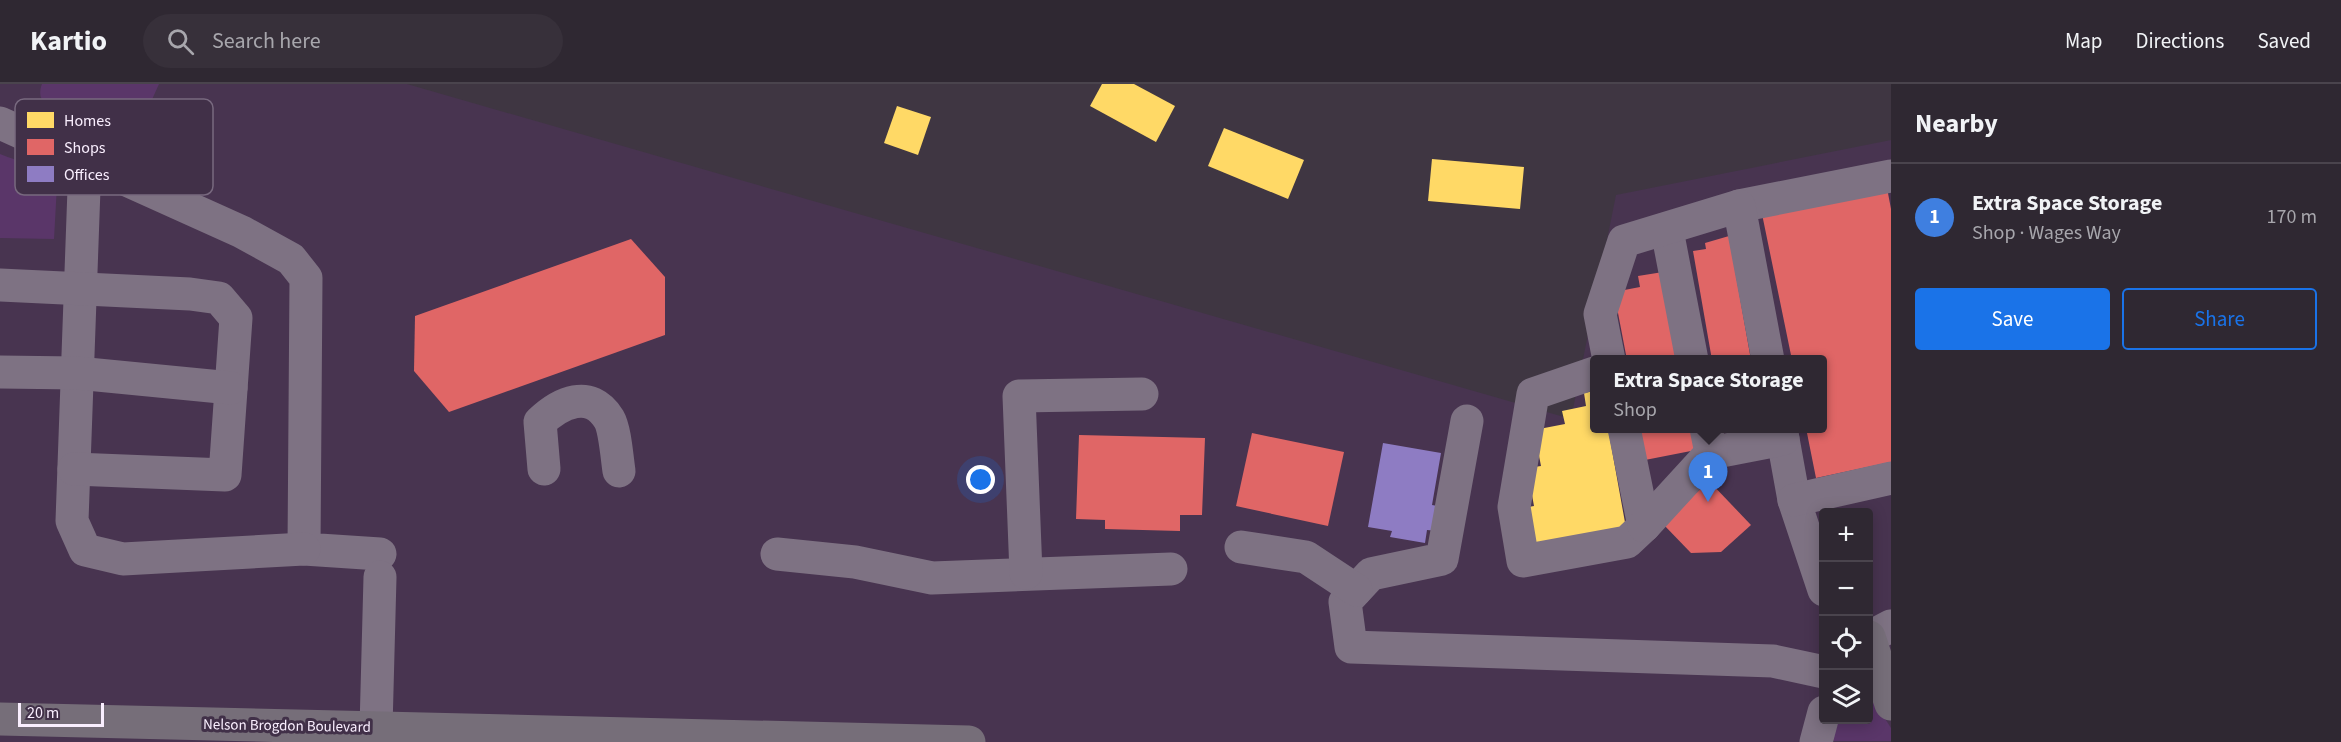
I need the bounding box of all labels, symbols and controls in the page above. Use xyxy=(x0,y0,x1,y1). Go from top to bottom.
search box xyxy=(143,14,563,68)
text: Kartio xyxy=(30,21,107,61)
icon: search xyxy=(164,25,197,58)
text: Search here xyxy=(212,25,321,57)
text: Map xyxy=(2065,26,2103,56)
text: Directions xyxy=(2136,26,2224,56)
text: Saved xyxy=(2257,26,2311,56)
legend xyxy=(15,99,213,195)
text: Nearby xyxy=(1915,105,1998,142)
text: Homes xyxy=(64,110,111,132)
text: Shops xyxy=(64,137,106,159)
text: Offices xyxy=(64,164,110,186)
text: Extra Space Storage xyxy=(1972,187,2162,219)
text: 1 xyxy=(1929,203,1940,231)
text: 170 m xyxy=(2267,203,2317,231)
text: Shop · Wages Way xyxy=(1972,219,2121,247)
button: Save xyxy=(1915,288,2110,350)
button: Share xyxy=(2122,288,2317,350)
popup xyxy=(1590,355,1827,433)
text: Extra Space Storage xyxy=(1613,364,1804,396)
text: Shop xyxy=(1613,396,1657,424)
pin: 1 xyxy=(1688,452,1728,502)
your location xyxy=(966,465,995,494)
map controls xyxy=(1819,508,1873,724)
button: + xyxy=(1819,508,1873,562)
button: − xyxy=(1819,562,1873,616)
button: locate xyxy=(1819,616,1873,670)
button: layers xyxy=(1819,670,1873,724)
scale bar xyxy=(18,700,104,728)
text: 20 m xyxy=(27,702,59,724)
street label: Nelson Brogdon Boulevard xyxy=(203,714,371,738)

